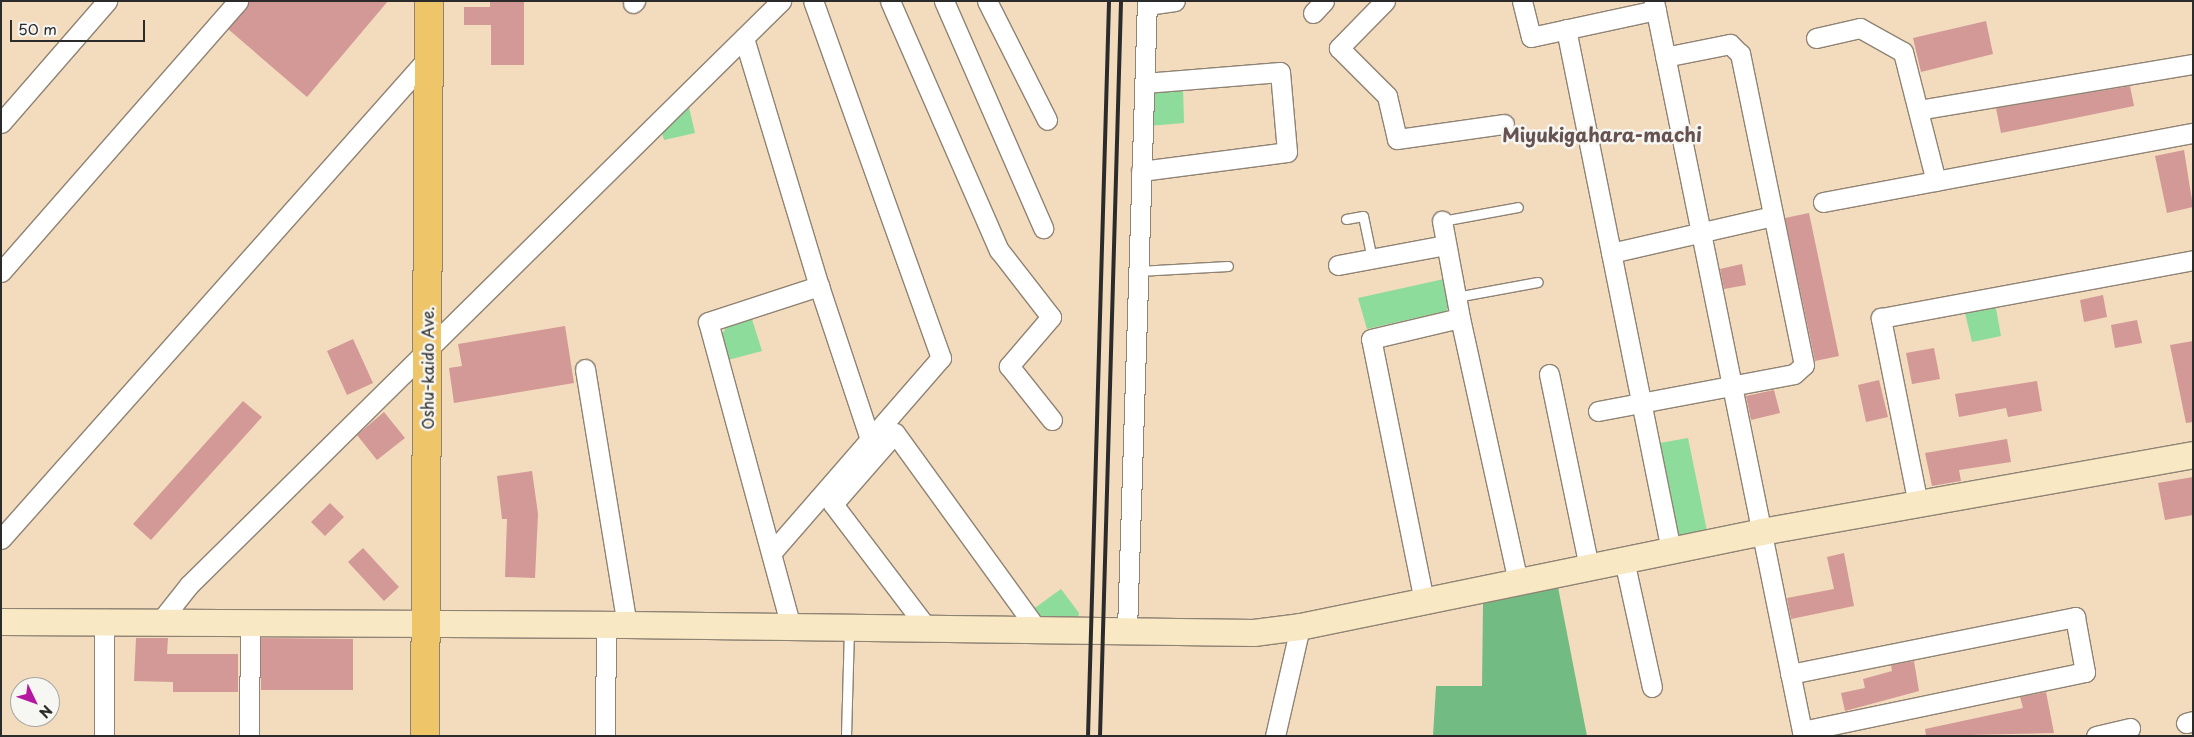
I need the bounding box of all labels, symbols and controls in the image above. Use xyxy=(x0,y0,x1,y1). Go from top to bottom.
scale bar xyxy=(12,10,148,42)
text: 50 m xyxy=(18,17,57,40)
district label: Miyukigahara-machi xyxy=(1502,124,1702,146)
street label: Oshu-kaido Ave. xyxy=(417,306,437,430)
north arrow xyxy=(10,677,60,727)
text: N xyxy=(34,701,57,723)

